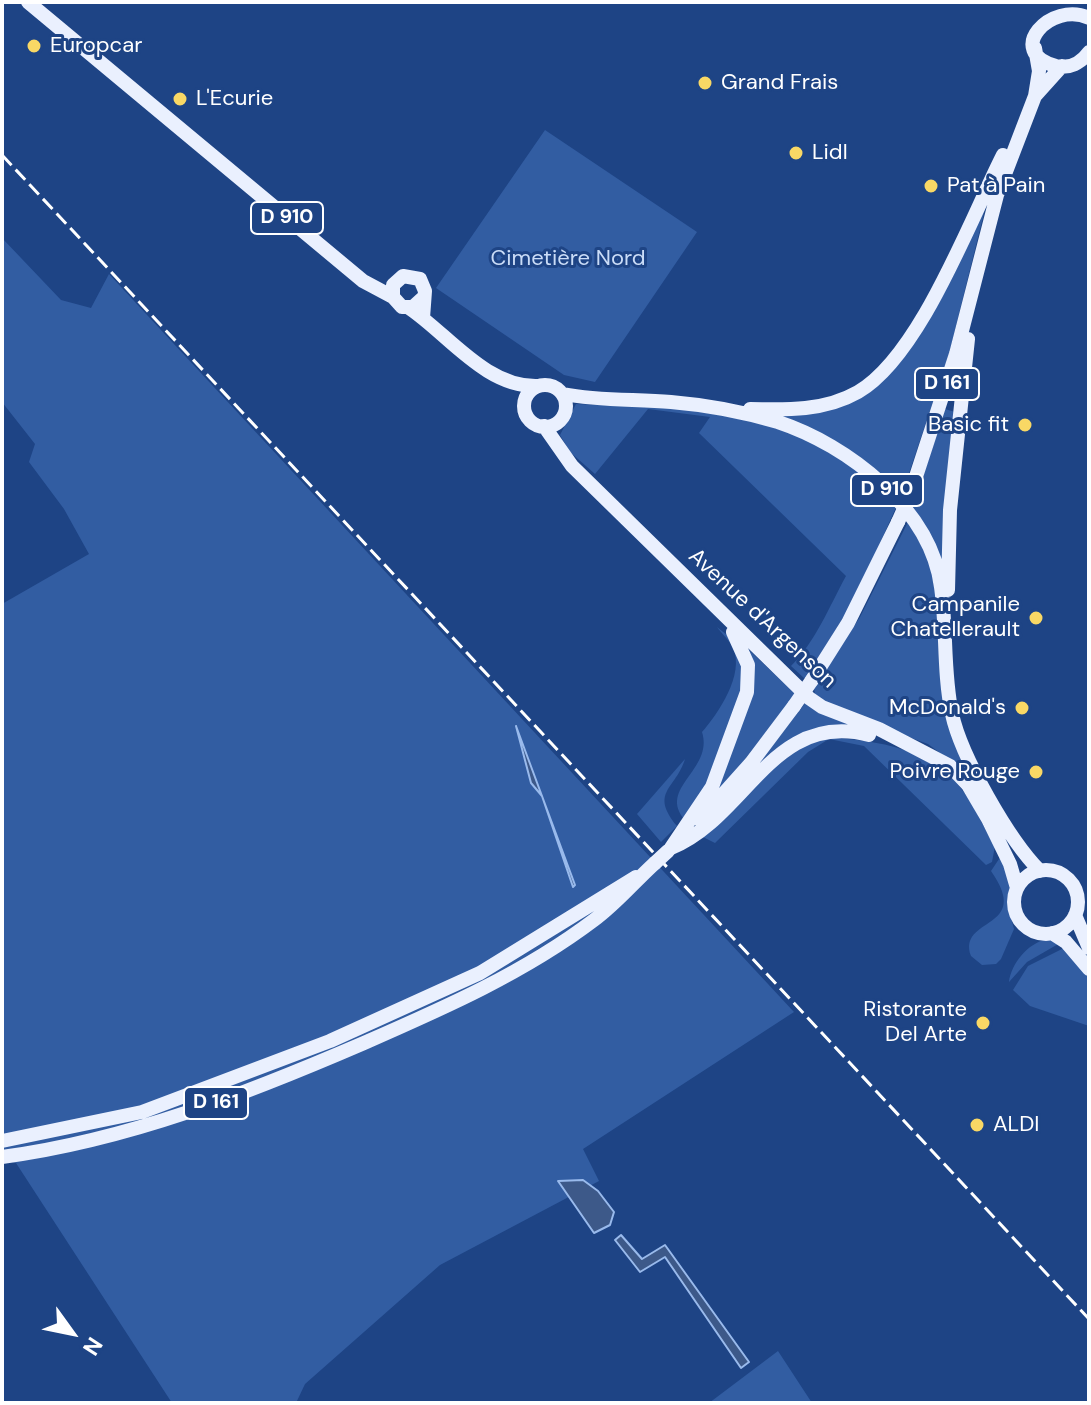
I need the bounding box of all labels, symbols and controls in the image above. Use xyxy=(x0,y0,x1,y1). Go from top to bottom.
place label: Europcar xyxy=(50,33,142,59)
marker: Europcar xyxy=(25,37,43,55)
place label: Grand Frais xyxy=(721,70,838,96)
marker: Grand Frais xyxy=(696,74,714,92)
place label: L'Ecurie xyxy=(196,86,273,112)
marker: L'Ecurie xyxy=(171,90,189,108)
place label: Lidl xyxy=(812,140,848,166)
marker: Lidl xyxy=(787,144,805,162)
place label: Pat à Pain xyxy=(947,173,1045,199)
marker: Pat à Pain xyxy=(922,177,940,195)
road number: D 910 xyxy=(251,202,323,234)
park label: Cimetière Nord xyxy=(490,246,646,272)
road number: D 161 xyxy=(915,368,979,400)
place label: Basic fit xyxy=(928,412,1009,438)
marker: Basic fit xyxy=(1016,416,1034,434)
road number: D 910 xyxy=(851,474,923,506)
street label: Avenue d'Argenson xyxy=(683,544,841,694)
place label: Campanile Chatellerault xyxy=(891,592,1020,644)
marker: Campanile Chatellerault xyxy=(1027,609,1045,627)
place label: McDonald's xyxy=(889,695,1006,721)
marker: McDonald's xyxy=(1013,699,1031,717)
place label: Poivre Rouge xyxy=(889,759,1020,785)
marker: Poivre Rouge xyxy=(1027,763,1045,781)
place label: Ristorante Del Arte xyxy=(863,997,967,1048)
marker: Ristorante Del Arte xyxy=(974,1014,992,1032)
road number: D 161 xyxy=(184,1087,248,1119)
place label: ALDI xyxy=(993,1112,1039,1138)
marker: ALDI xyxy=(968,1116,986,1134)
north arrow xyxy=(32,1293,112,1373)
text: N xyxy=(76,1332,109,1361)

